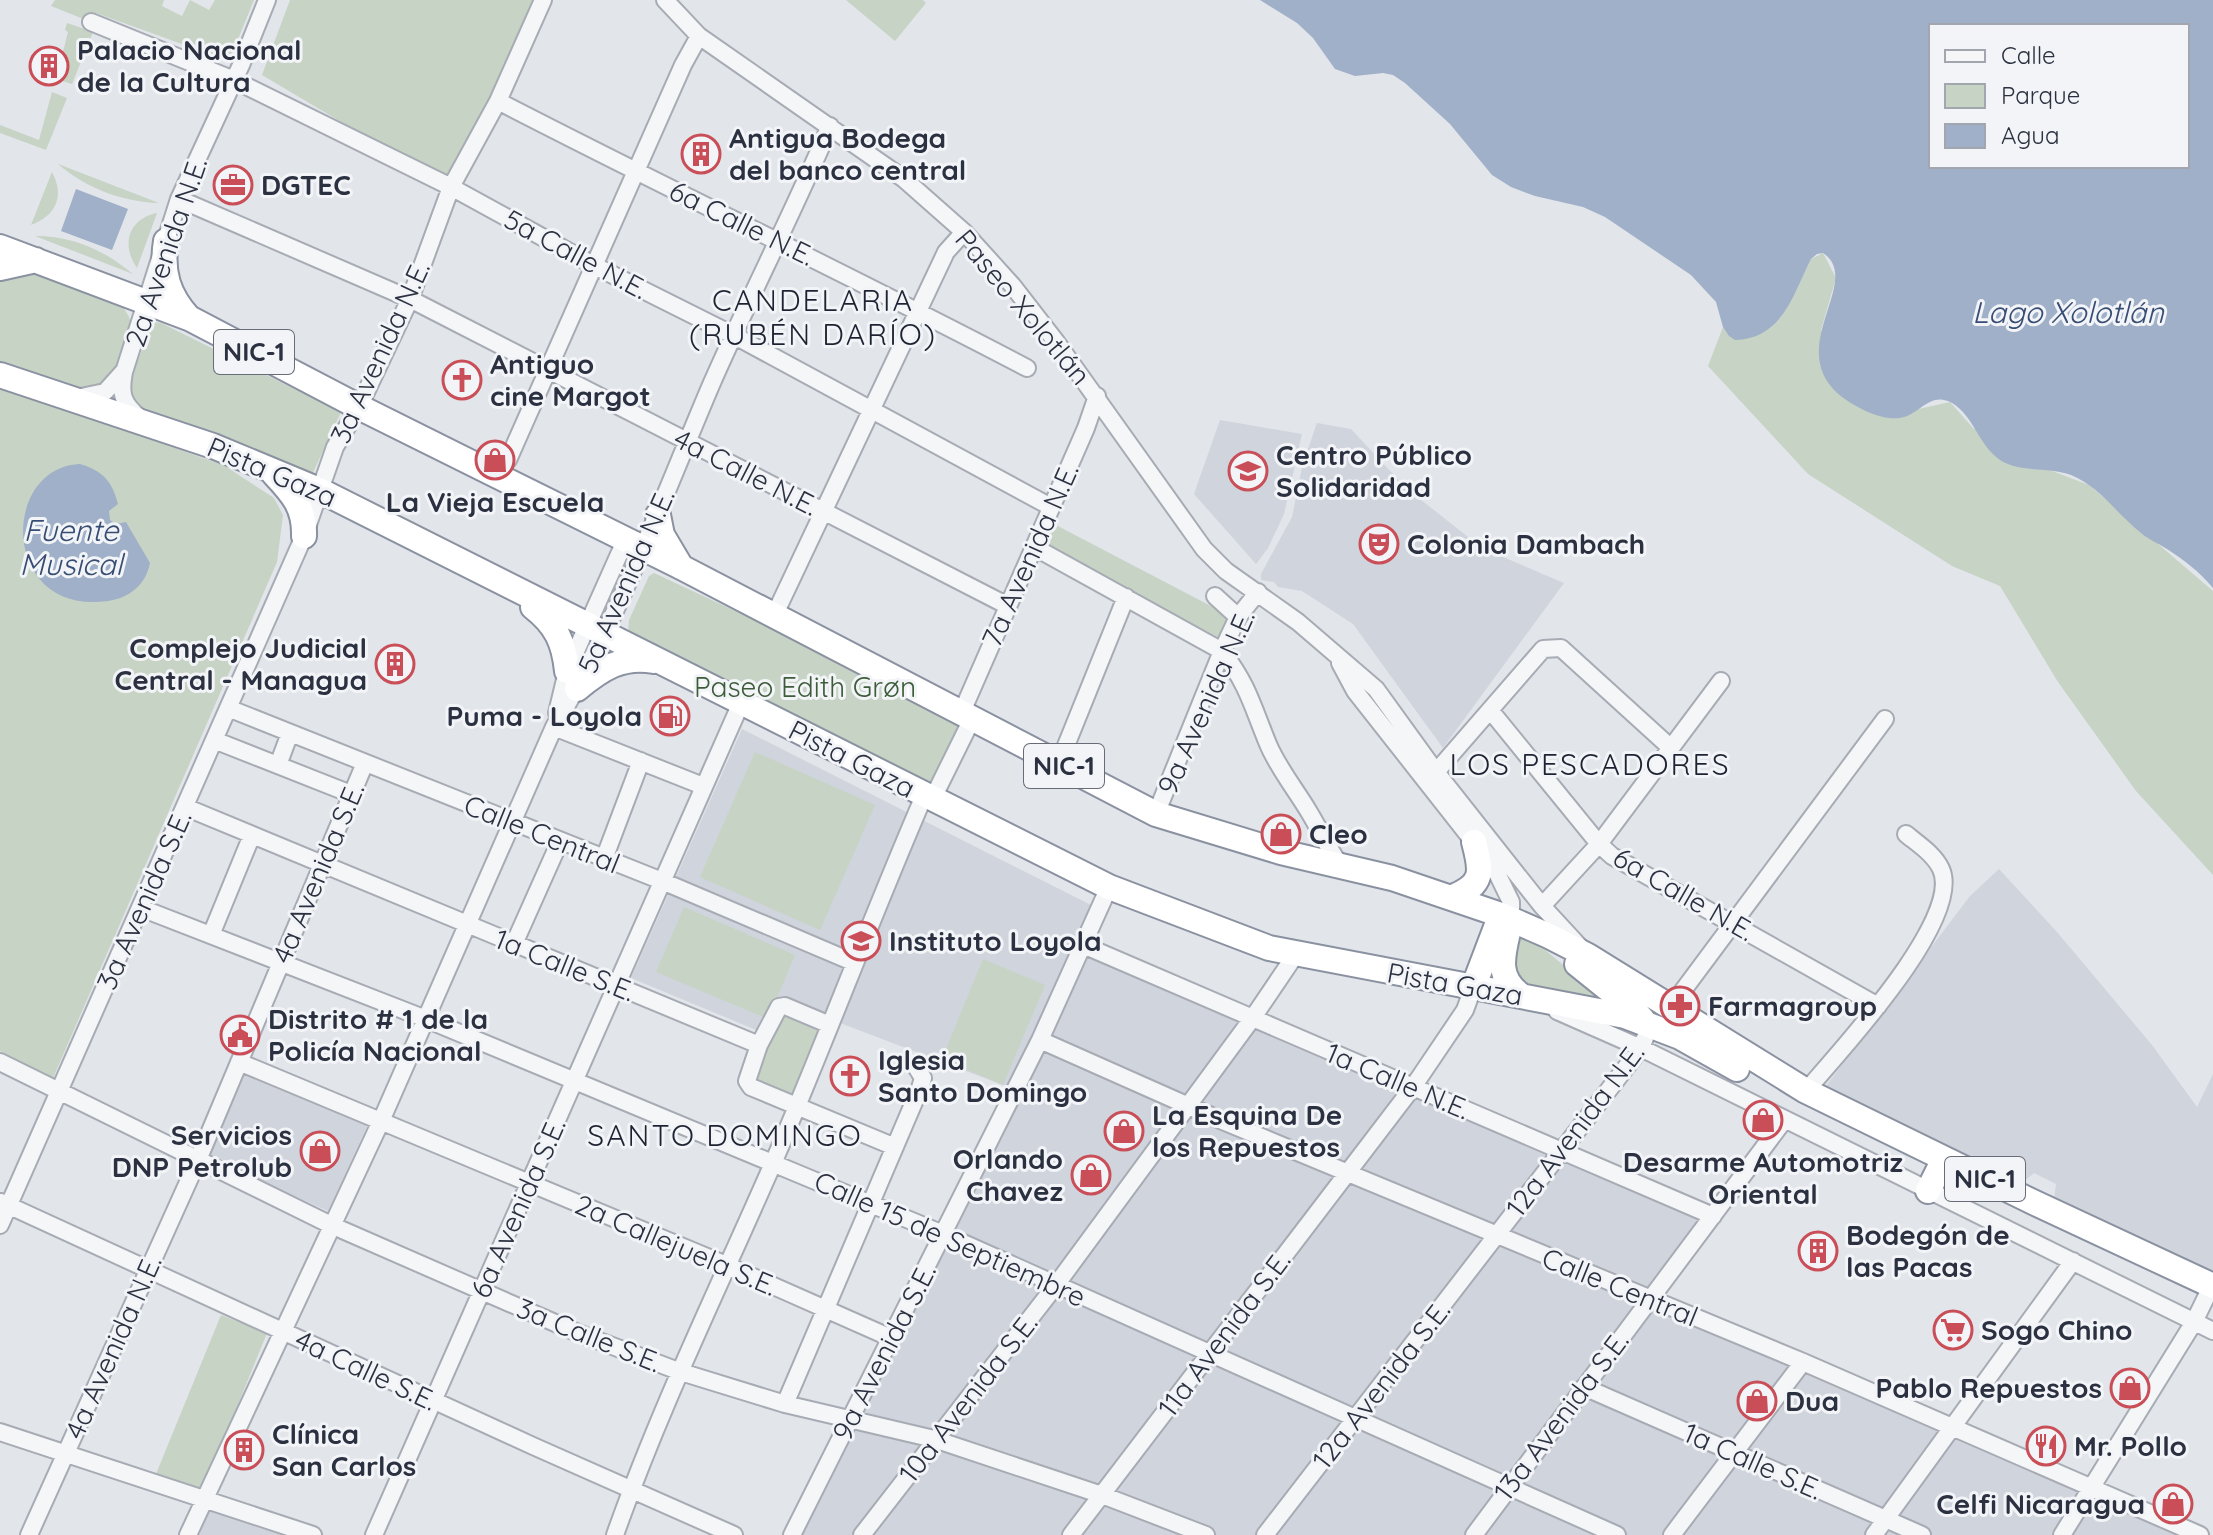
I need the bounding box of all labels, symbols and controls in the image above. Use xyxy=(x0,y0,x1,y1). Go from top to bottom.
legend xyxy=(1929,24,2189,168)
place label: Palacio Nacional de la Cultura xyxy=(77,32,302,99)
text: Calle xyxy=(2001,40,2056,70)
building icon: Palacio Nacional de la Cultura xyxy=(28,45,70,87)
text: Parque xyxy=(2001,80,2080,110)
place label: Antigua Bodega del banco central xyxy=(729,120,966,187)
text: Agua xyxy=(2001,120,2060,150)
building icon: Antigua Bodega del banco central xyxy=(680,133,722,175)
street label: 2a Avenida N.E. xyxy=(117,152,214,351)
office icon: DGTEC xyxy=(212,164,254,206)
place label: DGTEC xyxy=(261,167,351,202)
street label: 6a Calle N.E. xyxy=(664,172,821,273)
street label: 5a Calle N.E. xyxy=(498,201,654,306)
street label: Paseo Xolotlán xyxy=(948,222,1099,392)
street label: 3a Avenida N.E. xyxy=(322,255,437,449)
district label: CANDELARIA (RUBÉN DARÍO) xyxy=(689,281,937,353)
water label: Lago Xolotlán xyxy=(1972,293,2165,331)
road number: NIC-1 xyxy=(214,330,294,374)
place label: Antiguo cine Margot xyxy=(490,346,651,413)
church icon: Antiguo cine Margot xyxy=(441,359,483,401)
street label: 4a Calle N.E. xyxy=(668,420,824,523)
street label: Pista Gaza xyxy=(202,429,342,514)
place label: Centro Público Solidaridad xyxy=(1276,437,1472,504)
shop icon: La Vieja Escuela xyxy=(474,439,516,481)
school or university icon: Centro Público Solidaridad xyxy=(1227,450,1269,492)
street label: 7a Avenida N.E. xyxy=(973,458,1086,652)
street label: 5a Avenida N.E. xyxy=(569,483,682,678)
place label: La Vieja Escuela xyxy=(386,484,604,519)
water label: Fuente Musical xyxy=(20,511,126,583)
theatre icon: Colonia Dambach xyxy=(1358,523,1400,565)
place label: Colonia Dambach xyxy=(1407,526,1645,561)
street label: 9a Avenida N.E. xyxy=(1149,604,1262,799)
place label: Complejo Judicial Central - Managua xyxy=(115,630,367,697)
building icon: Complejo Judicial Central - Managua xyxy=(374,643,416,685)
park label: Paseo Edith Grøn xyxy=(694,669,916,704)
fuel station icon: Puma - Loyola xyxy=(649,695,691,737)
place label: Puma - Loyola xyxy=(447,698,642,733)
street label: Pista Gaza xyxy=(783,712,921,805)
road number: NIC-1 xyxy=(1024,744,1104,788)
district label: LOS PESCADORES xyxy=(1449,745,1731,783)
street label: 4a Avenida S.E. xyxy=(264,777,371,968)
street label: Calle Central xyxy=(459,786,625,881)
street label: 3a Avenida S.E. xyxy=(88,805,199,995)
shop icon: Cleo xyxy=(1260,813,1302,855)
place label: Cleo xyxy=(1309,816,1368,851)
street label: 6a Calle N.E. xyxy=(1607,839,1761,948)
school or university icon: Instituto Loyola xyxy=(840,920,882,962)
street label: 1a Calle S.E. xyxy=(490,921,640,1008)
place label: Instituto Loyola xyxy=(889,923,1102,958)
street label: Pista Gaza xyxy=(1385,954,1526,1013)
pharmacy icon: Farmagroup xyxy=(1659,985,1701,1027)
place label: Farmagroup xyxy=(1708,988,1877,1023)
place label: Distrito # 1 de la Policía Nacional xyxy=(268,1001,488,1068)
public building icon: Distrito # 1 de la Policía Nacional xyxy=(219,1014,261,1056)
street label: 1a Calle N.E. xyxy=(1321,1035,1475,1126)
street label: 12a Avenida N.E. xyxy=(1498,1036,1651,1223)
place label: Iglesia Santo Domingo xyxy=(878,1042,1087,1109)
church icon: Iglesia Santo Domingo xyxy=(829,1055,871,1097)
place label: La Esquina De los Repuestos xyxy=(1152,1097,1342,1164)
shop icon: Desarme Automotriz Oriental xyxy=(1742,1099,1784,1141)
shop icon: La Esquina De los Repuestos xyxy=(1103,1110,1145,1152)
street label: 6a Avenida S.E. xyxy=(462,1113,573,1303)
district label: SANTO DOMINGO xyxy=(587,1116,863,1154)
place label: Servicios DNP Petrolub xyxy=(112,1117,292,1184)
shop icon: Servicios DNP Petrolub xyxy=(299,1130,341,1172)
place label: Orlando Chavez xyxy=(953,1141,1063,1208)
place label: Desarme Automotriz Oriental xyxy=(1623,1144,1903,1211)
shop icon: Orlando Chavez xyxy=(1070,1154,1112,1196)
road number: NIC-1 xyxy=(1945,1157,2025,1201)
street label: Calle 15 de Septiembre xyxy=(809,1163,1091,1314)
street label: 2a Callejuela S.E. xyxy=(570,1186,782,1303)
place label: Bodegón de las Pacas xyxy=(1846,1217,2010,1284)
building icon: Bodegón de las Pacas xyxy=(1797,1230,1839,1272)
street label: Calle Central xyxy=(1537,1239,1703,1334)
street label: 11a Avenida S.E. xyxy=(1150,1244,1297,1424)
street label: 4a Avenida N.E. xyxy=(56,1250,169,1444)
street label: 9a Avenida S.E. xyxy=(824,1258,943,1446)
street label: 3a Calle S.E. xyxy=(512,1290,666,1379)
street label: 12a Avenida S.E. xyxy=(1304,1294,1457,1476)
street label: 10a Avenida S.E. xyxy=(891,1306,1045,1489)
supermarket icon: Sogo Chino xyxy=(1932,1309,1974,1351)
place label: Sogo Chino xyxy=(1981,1312,2133,1347)
street label: 4a Calle S.E. xyxy=(290,1321,443,1418)
street label: 13a Avenida S.E. xyxy=(1486,1324,1636,1507)
shop icon: Pablo Repuestos xyxy=(2109,1367,2151,1409)
place label: Pablo Repuestos xyxy=(1876,1370,2102,1405)
shop icon: Dua xyxy=(1736,1380,1778,1422)
place label: Dua xyxy=(1785,1383,1839,1418)
street label: 1a Calle S.E. xyxy=(1678,1414,1828,1507)
place label: Clínica San Carlos xyxy=(272,1416,416,1483)
restaurant icon: Mr. Pollo xyxy=(2025,1425,2067,1467)
place label: Mr. Pollo xyxy=(2074,1428,2187,1463)
building icon: Clínica San Carlos xyxy=(223,1429,265,1471)
shop icon: Celfi Nicaragua xyxy=(2152,1483,2194,1525)
place label: Celfi Nicaragua xyxy=(1936,1486,2145,1521)

